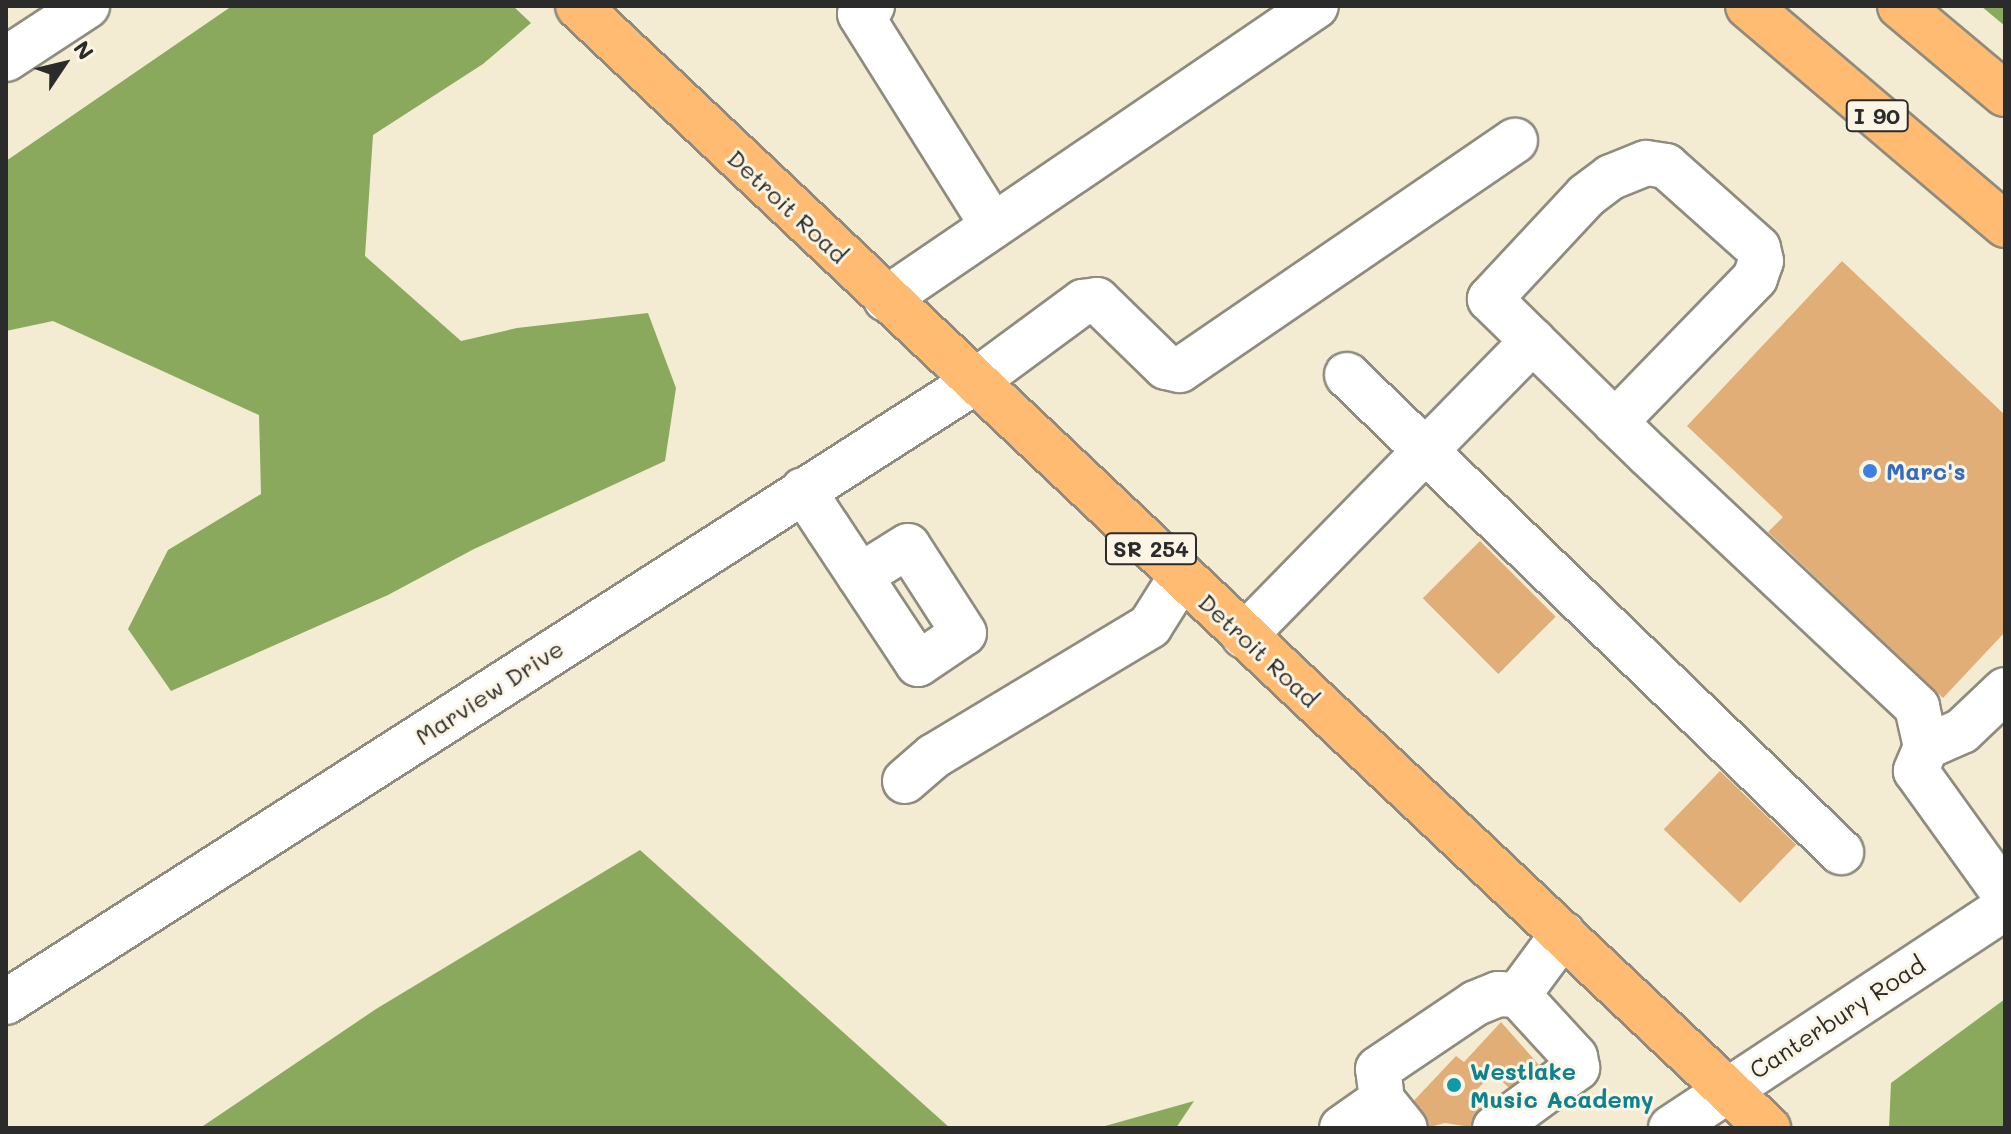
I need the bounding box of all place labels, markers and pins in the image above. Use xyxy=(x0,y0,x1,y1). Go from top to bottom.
place label: Marc's xyxy=(1886,457,1966,485)
marker: Marc's xyxy=(1861,462,1879,480)
place label: Westlake Music Academy xyxy=(1470,1057,1654,1113)
marker: Westlake Music Academy xyxy=(1445,1076,1463,1094)

